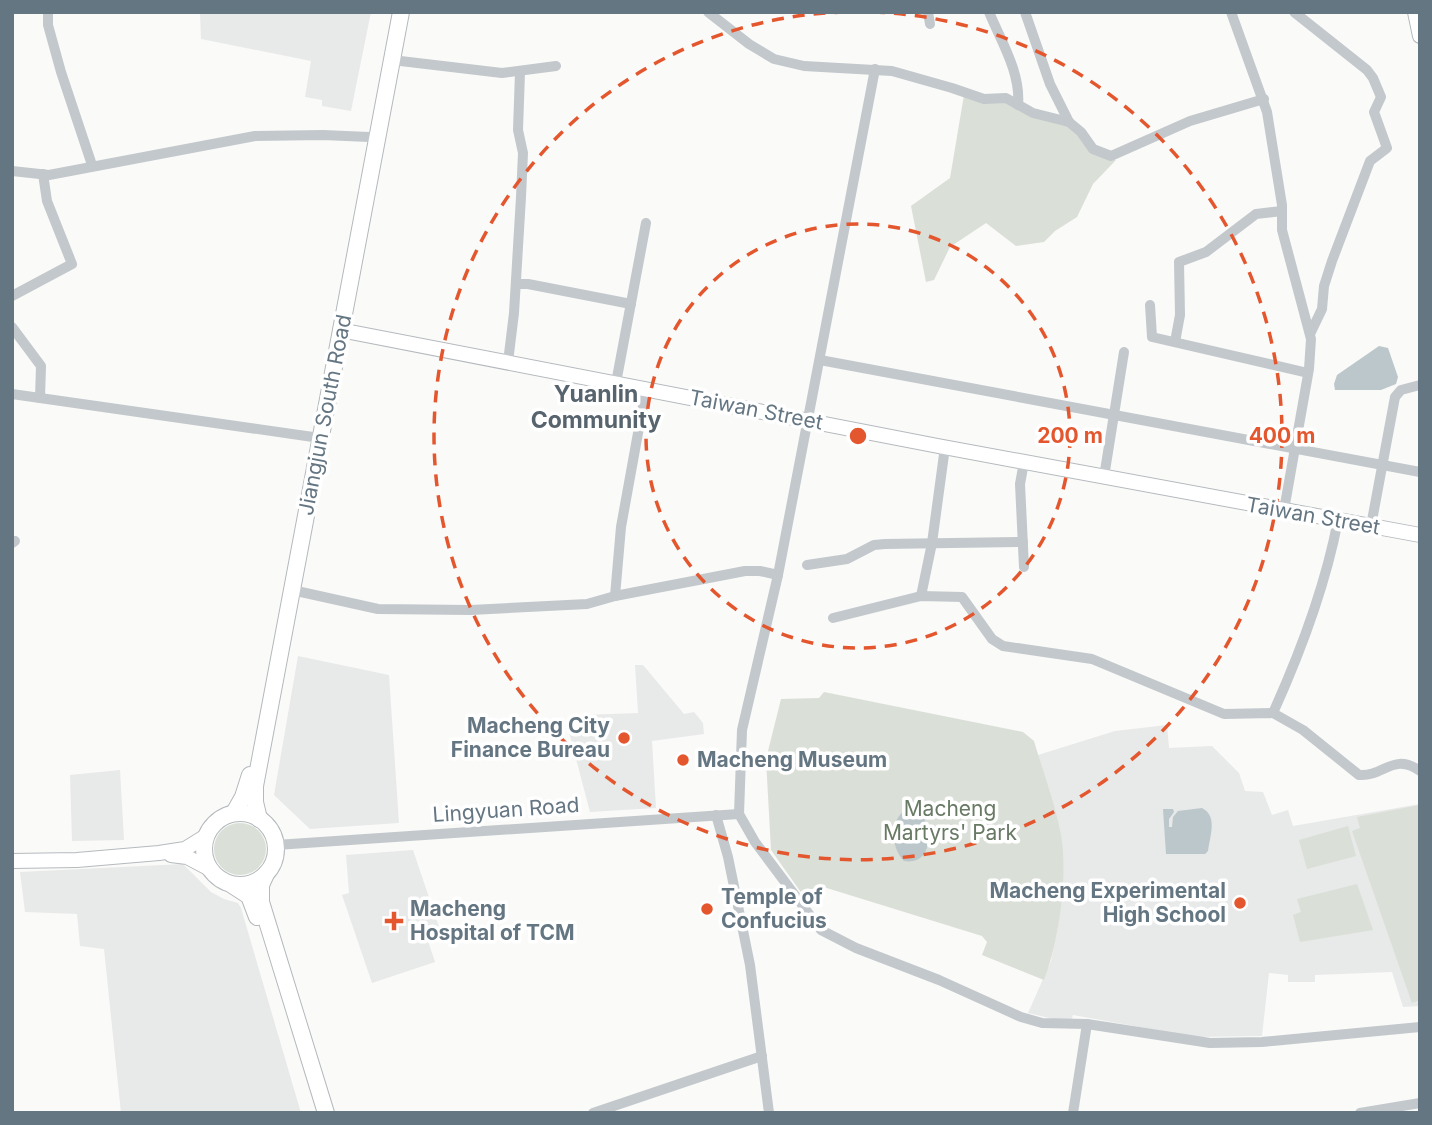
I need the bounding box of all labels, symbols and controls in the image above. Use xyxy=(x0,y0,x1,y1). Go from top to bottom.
street label: Jiangjun South Road xyxy=(293,312,356,518)
district label: Yuanlin Community xyxy=(531,380,662,434)
street label: Taiwan Street xyxy=(687,384,825,435)
text: 200 m xyxy=(1037,423,1103,448)
text: 400 m xyxy=(1249,423,1315,448)
centre of rings xyxy=(846,424,870,448)
street label: Taiwan Street xyxy=(1244,491,1382,540)
place label: Macheng City Finance Bureau xyxy=(451,713,610,762)
marker: Macheng City Finance Bureau xyxy=(616,730,632,746)
place label: Macheng Museum xyxy=(697,747,887,772)
marker: Macheng Museum xyxy=(675,752,691,768)
street label: Lingyuan Road xyxy=(432,792,580,827)
park label: Macheng Martyrs' Park xyxy=(883,796,1018,845)
place label: Macheng Experimental High School xyxy=(989,878,1226,927)
place label: Temple of Confucius xyxy=(721,884,827,933)
marker: Macheng Experimental High School xyxy=(1232,895,1248,911)
place label: Macheng Hospital of TCM xyxy=(410,896,575,945)
marker: Temple of Confucius xyxy=(699,901,715,917)
marker: Macheng Hospital of TCM xyxy=(384,911,404,931)

